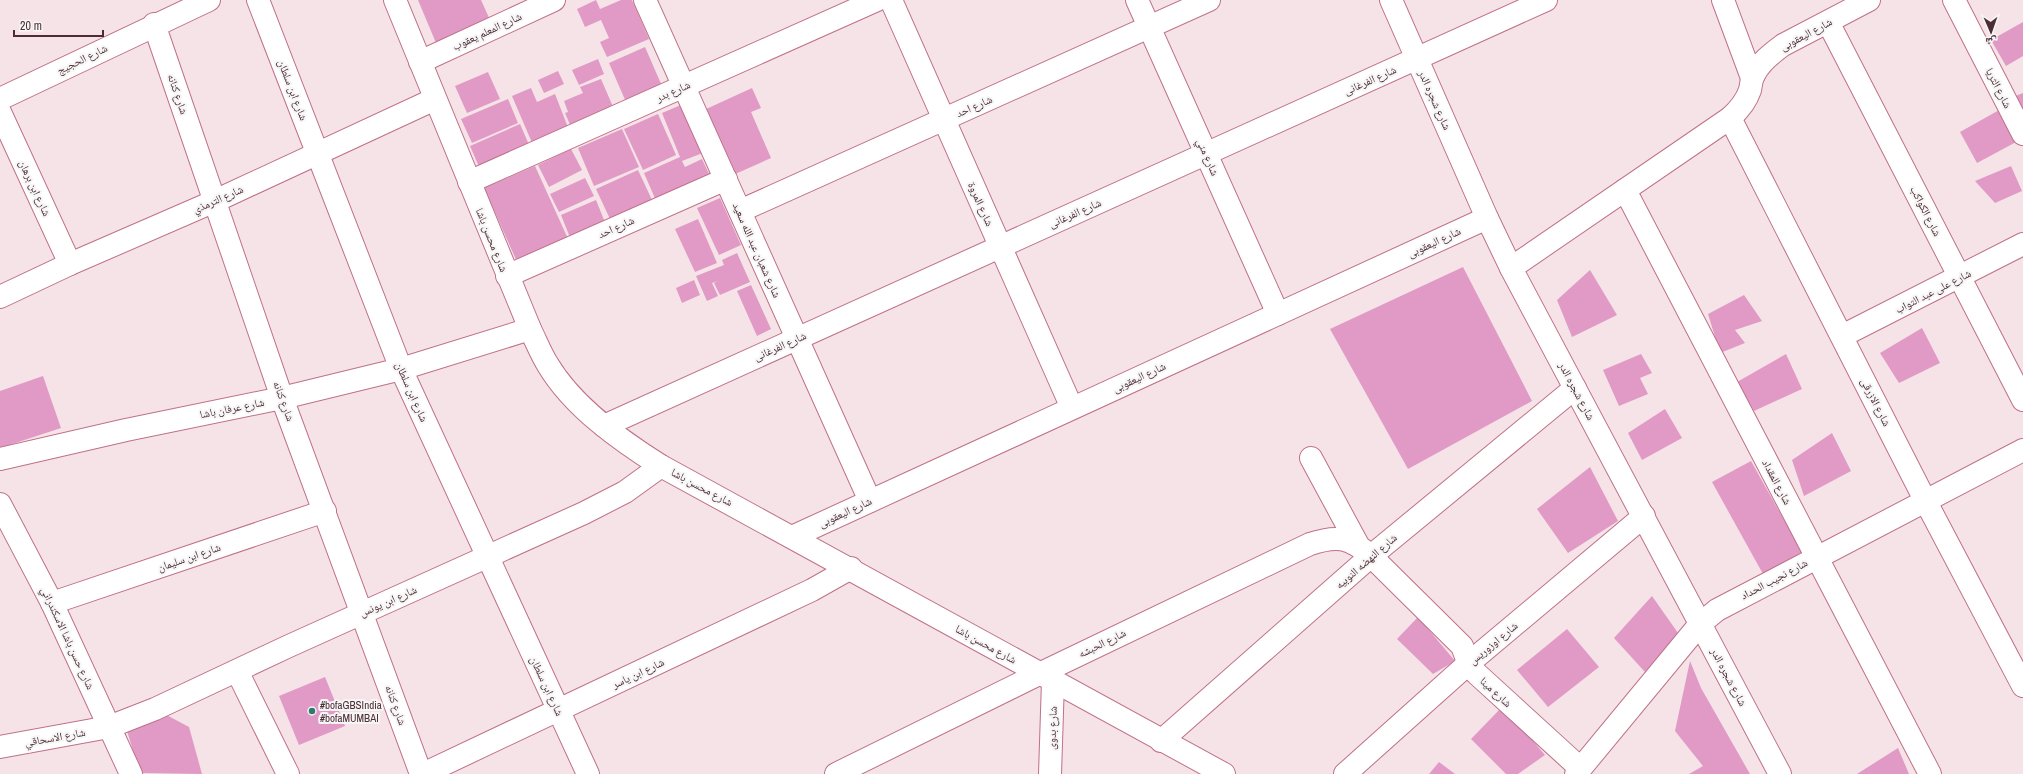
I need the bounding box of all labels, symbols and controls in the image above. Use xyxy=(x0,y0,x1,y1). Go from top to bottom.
street label: شارع المعلم يعقوب xyxy=(450,9,524,54)
scale bar xyxy=(14,12,103,38)
north arrow xyxy=(1971,12,2011,52)
street label: شارع اليعقوبى xyxy=(1778,14,1834,54)
text: 20 m xyxy=(20,18,42,34)
text: ش xyxy=(1985,34,1997,49)
street label: شارع الحجيج xyxy=(55,41,109,77)
street label: شارع ابن سلطان xyxy=(275,58,311,122)
street label: شارع الفرغانى xyxy=(1342,62,1398,98)
street label: شارع الثريا xyxy=(1983,66,2015,110)
street label: شارع شجره الدر xyxy=(1415,67,1454,132)
street label: شارع كنانه xyxy=(165,72,191,116)
street label: شارع بدر xyxy=(653,77,692,105)
street label: شارع احد xyxy=(954,92,994,120)
street label: شارع مني xyxy=(1192,136,1222,178)
street label: شارع ابن برهان xyxy=(16,158,54,218)
street label: شارع المروة xyxy=(965,180,997,228)
street label: شارع الترمذي xyxy=(191,182,246,218)
street label: شارع الكواكب xyxy=(1907,183,1945,239)
street label: شارع الفرغانى xyxy=(1047,195,1103,231)
street label: شارع شعبان عبد الله سعيد xyxy=(730,200,784,300)
street label: شارع محسن باشا xyxy=(473,206,511,274)
street label: شارع احد xyxy=(596,213,636,241)
street label: شارع اليعقوبى xyxy=(1405,224,1463,260)
street label: شارع على عبد التواب xyxy=(1893,266,1973,316)
street label: شارع الفرغانى xyxy=(752,328,808,364)
street label: شارع اليعقوبى xyxy=(1110,359,1168,395)
street label: شارع شجره الدر xyxy=(1555,359,1598,422)
street label: شارع ابن سلطان xyxy=(393,360,431,424)
street label: شارع الازرقى xyxy=(1858,375,1894,429)
street label: شارع كنانه xyxy=(270,379,298,423)
street label: شارع عرفان باشا xyxy=(198,395,266,421)
street label: شارع المقداد xyxy=(1759,457,1795,507)
street label: شارع محسن باشا xyxy=(669,465,735,509)
street label: شارع اليعقوبى xyxy=(816,494,874,530)
street label: شارع النهضه النوبيه xyxy=(1332,530,1400,592)
street label: شارع ابن سليمان xyxy=(156,540,222,574)
street label: شارع نجيب الحداد xyxy=(1738,555,1810,603)
street label: شارع ابن يونس xyxy=(357,582,419,620)
street label: شارع حسن باشا الاسكندراني xyxy=(36,585,98,692)
street label: شارع اوزوريس xyxy=(1466,618,1520,668)
street label: شارع محسن باشا xyxy=(953,621,1019,667)
street label: شارع الحبشه xyxy=(1076,625,1128,661)
street label: شارع شجره الدر xyxy=(1707,645,1750,708)
street label: شارع ابن سلطان xyxy=(527,654,567,718)
street label: شارع ابن ياسر xyxy=(609,655,666,692)
street label: شارع مينا xyxy=(1477,674,1515,710)
street label: شارع كنانه xyxy=(382,683,410,727)
place label: #bofaGBSIndia #bofaMUMBAI xyxy=(320,698,382,725)
marker: #bofaGBSIndia #bofaMUMBAI xyxy=(307,706,317,716)
street label: شارع بدوى xyxy=(1044,706,1060,750)
street label: شارع الاسحاقي xyxy=(24,725,87,751)

